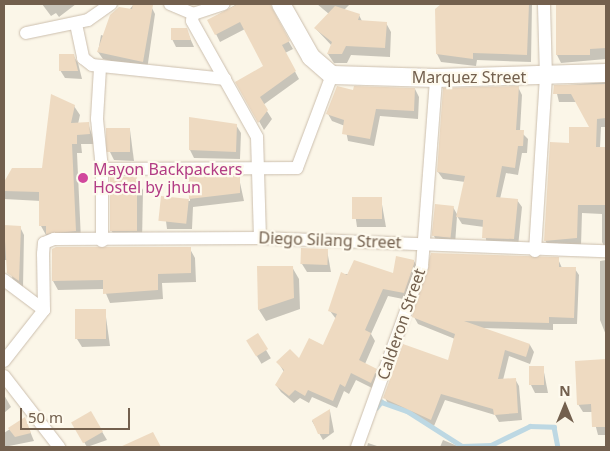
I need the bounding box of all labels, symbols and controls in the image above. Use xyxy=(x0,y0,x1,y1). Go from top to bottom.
street label: Marquez Street xyxy=(412,67,526,87)
place label: Mayon Backpackers Hostel by jhun xyxy=(93,159,242,197)
marker: Mayon Backpackers Hostel by jhun xyxy=(77,172,89,184)
street label: Diego Silang Street xyxy=(258,228,402,252)
street label: Calderon Street xyxy=(373,266,429,382)
north arrow xyxy=(540,381,590,431)
text: N xyxy=(559,381,571,400)
scale bar xyxy=(22,398,132,430)
text: 50 m xyxy=(28,407,63,427)

